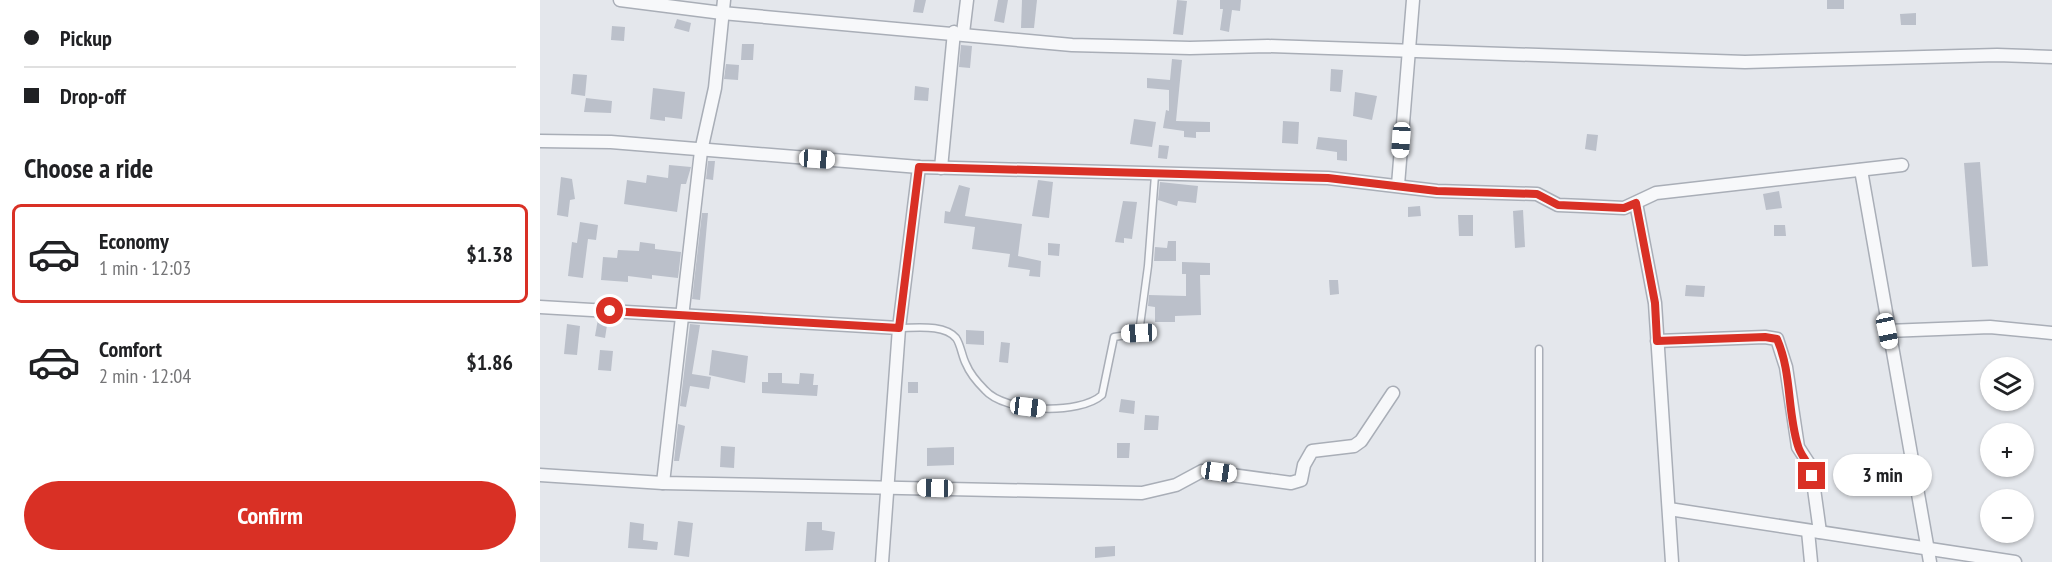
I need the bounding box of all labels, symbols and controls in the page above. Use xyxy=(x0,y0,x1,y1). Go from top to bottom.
text: Pickup xyxy=(60,24,112,52)
text: Drop-off xyxy=(60,82,126,110)
car xyxy=(1391,121,1411,159)
car xyxy=(798,149,836,169)
text: Choose a ride xyxy=(24,151,153,185)
icon: car xyxy=(27,227,81,281)
text: Economy xyxy=(99,227,169,255)
text: $1.38 xyxy=(466,240,513,268)
text: 1 min · 12:03 xyxy=(99,255,191,281)
route start xyxy=(596,297,623,324)
car xyxy=(1874,312,1900,350)
car xyxy=(1121,323,1157,343)
icon: car xyxy=(27,335,81,389)
text: Comfort xyxy=(99,335,162,363)
text: $1.86 xyxy=(466,348,513,376)
map controls xyxy=(1980,357,2034,543)
button: layers xyxy=(1980,357,2034,411)
text: 2 min · 12:04 xyxy=(99,363,191,389)
car xyxy=(1009,396,1047,418)
button: + xyxy=(1980,423,2034,477)
callout: 3 min xyxy=(1833,455,1932,497)
car xyxy=(1200,461,1238,483)
route end xyxy=(1798,462,1825,489)
text: 3 min xyxy=(1862,462,1903,488)
car xyxy=(917,479,953,497)
button: Confirm xyxy=(24,481,516,550)
button: − xyxy=(1980,489,2034,543)

